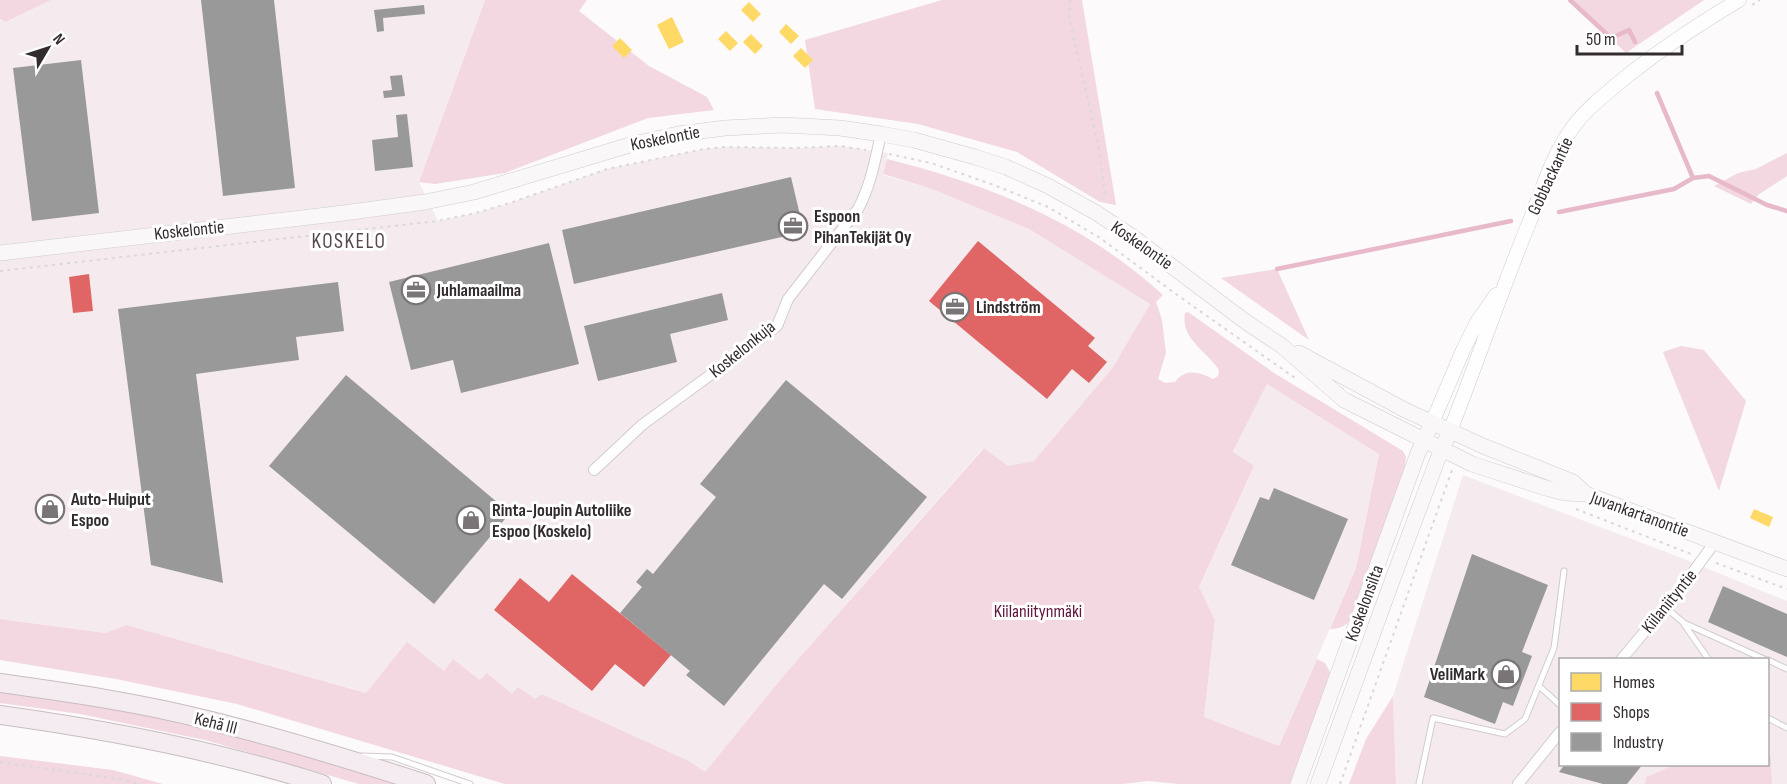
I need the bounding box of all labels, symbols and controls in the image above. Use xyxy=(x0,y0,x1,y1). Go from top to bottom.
north arrow xyxy=(18,18,78,78)
scale bar xyxy=(1577,18,1682,56)
text: 50 m xyxy=(1586,29,1616,50)
text: N xyxy=(48,30,69,49)
street label: Koskelontie xyxy=(629,121,702,156)
street label: Gobbackantie xyxy=(1523,134,1578,218)
place label: Espoon PihanTekijät Oy xyxy=(814,206,912,248)
office icon: Espoon PihanTekijät Oy xyxy=(777,210,809,242)
street label: Koskelontie xyxy=(153,216,225,245)
street label: Koskelontie xyxy=(1107,217,1177,274)
district label: KOSKELO xyxy=(312,229,386,254)
office icon: Juhlamaailma xyxy=(400,274,432,306)
place label: Juhlamaailma xyxy=(436,280,521,301)
office icon: Lindström xyxy=(939,291,971,323)
place label: Lindström xyxy=(976,297,1041,318)
street label: Koskelonkuja xyxy=(705,316,780,382)
street label: Juvankartanontie xyxy=(1587,487,1692,542)
place label: Auto-Huiput Espoo xyxy=(70,489,151,531)
shop icon: Auto-Huiput Espoo xyxy=(34,493,66,525)
place label: Rinta-Joupin Autoliike Espoo (Koskelo) xyxy=(492,500,631,542)
shop icon: Rinta-Joupin Autoliike Espoo (Koskelo) xyxy=(455,504,487,536)
street label: Koskelonsilta xyxy=(1341,562,1388,644)
street label: Kiilaniityntie xyxy=(1637,565,1701,637)
park label: Kiilaniitynmäki xyxy=(994,601,1082,622)
shop icon: VeliMark xyxy=(1490,658,1522,690)
legend xyxy=(1559,658,1769,766)
place label: VeliMark xyxy=(1430,664,1485,685)
text: Homes xyxy=(1613,672,1655,693)
text: Shops xyxy=(1613,702,1650,723)
street label: Kehä III xyxy=(192,708,240,739)
text: Industry xyxy=(1613,732,1664,753)

